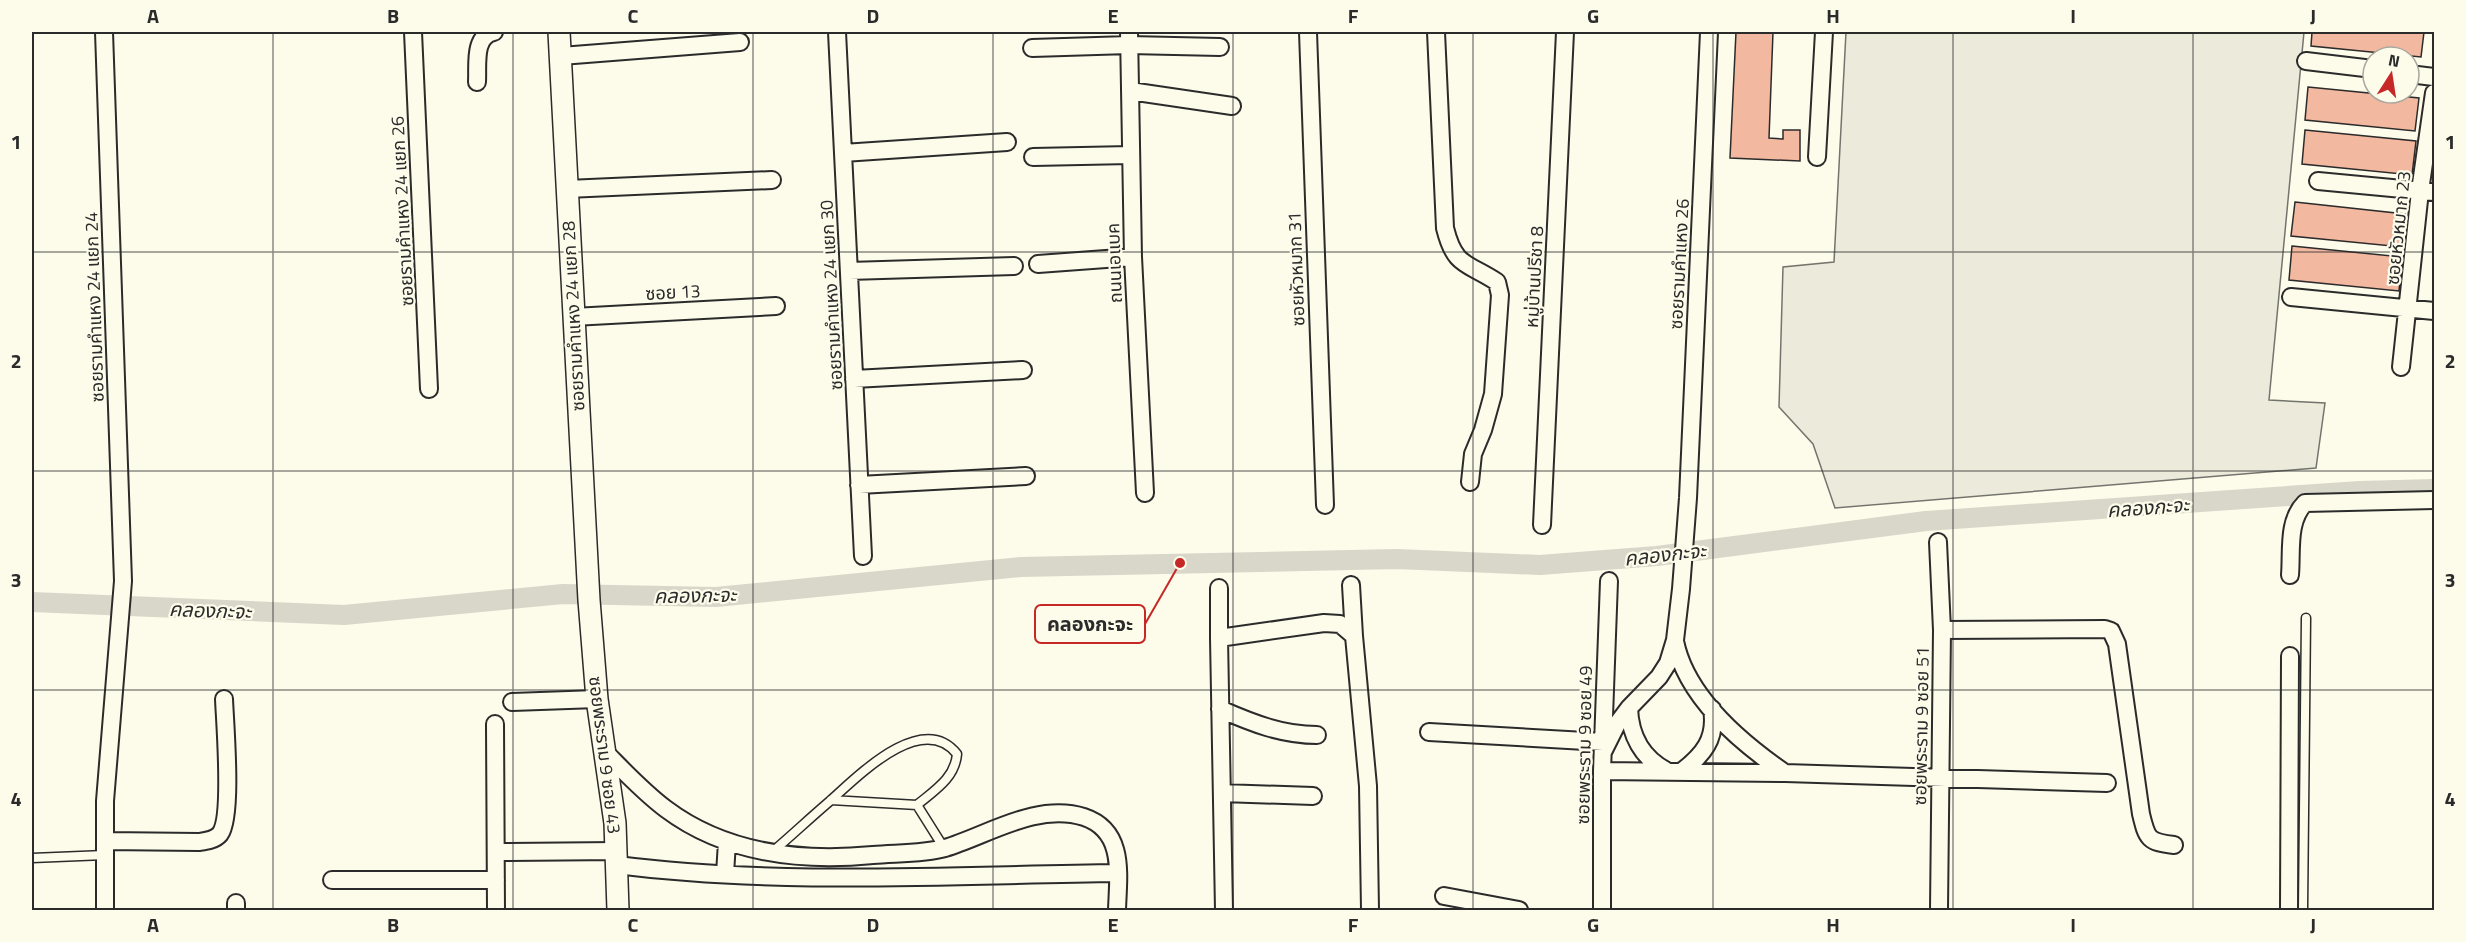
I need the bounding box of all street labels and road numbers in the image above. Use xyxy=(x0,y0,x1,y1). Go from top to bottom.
street label: ซอยรามคำแหง 24 แยก 26 xyxy=(384,115,420,307)
street label: ซอยหัวหมาก 23 xyxy=(2379,170,2417,286)
street label: ซอยรามคำแหง 26 xyxy=(1662,198,1696,330)
street label: ซอยรามคำแหง 24 แยก 30 xyxy=(813,199,849,391)
street label: ซอยรามคำแหง 24 แยก 24 xyxy=(77,211,111,403)
street label: ซอยหัวหมาก 31 xyxy=(1281,211,1311,327)
street label: ซอยรามคำแหง 24 แยก 28 xyxy=(555,220,591,412)
street label: ถนนเอแบค xyxy=(1099,222,1129,304)
street label: หมู่บ้านปรีชา 8 xyxy=(1518,225,1550,329)
street label: ซอย 13 xyxy=(645,277,701,307)
street label: ซอยพระราม 9 ซอย 51 xyxy=(1906,646,1936,806)
street label: ซอยพระราม 9 ซอย 49 xyxy=(1569,665,1599,825)
street label: ซอยพระราม 9 ซอย 43 xyxy=(582,675,628,835)

